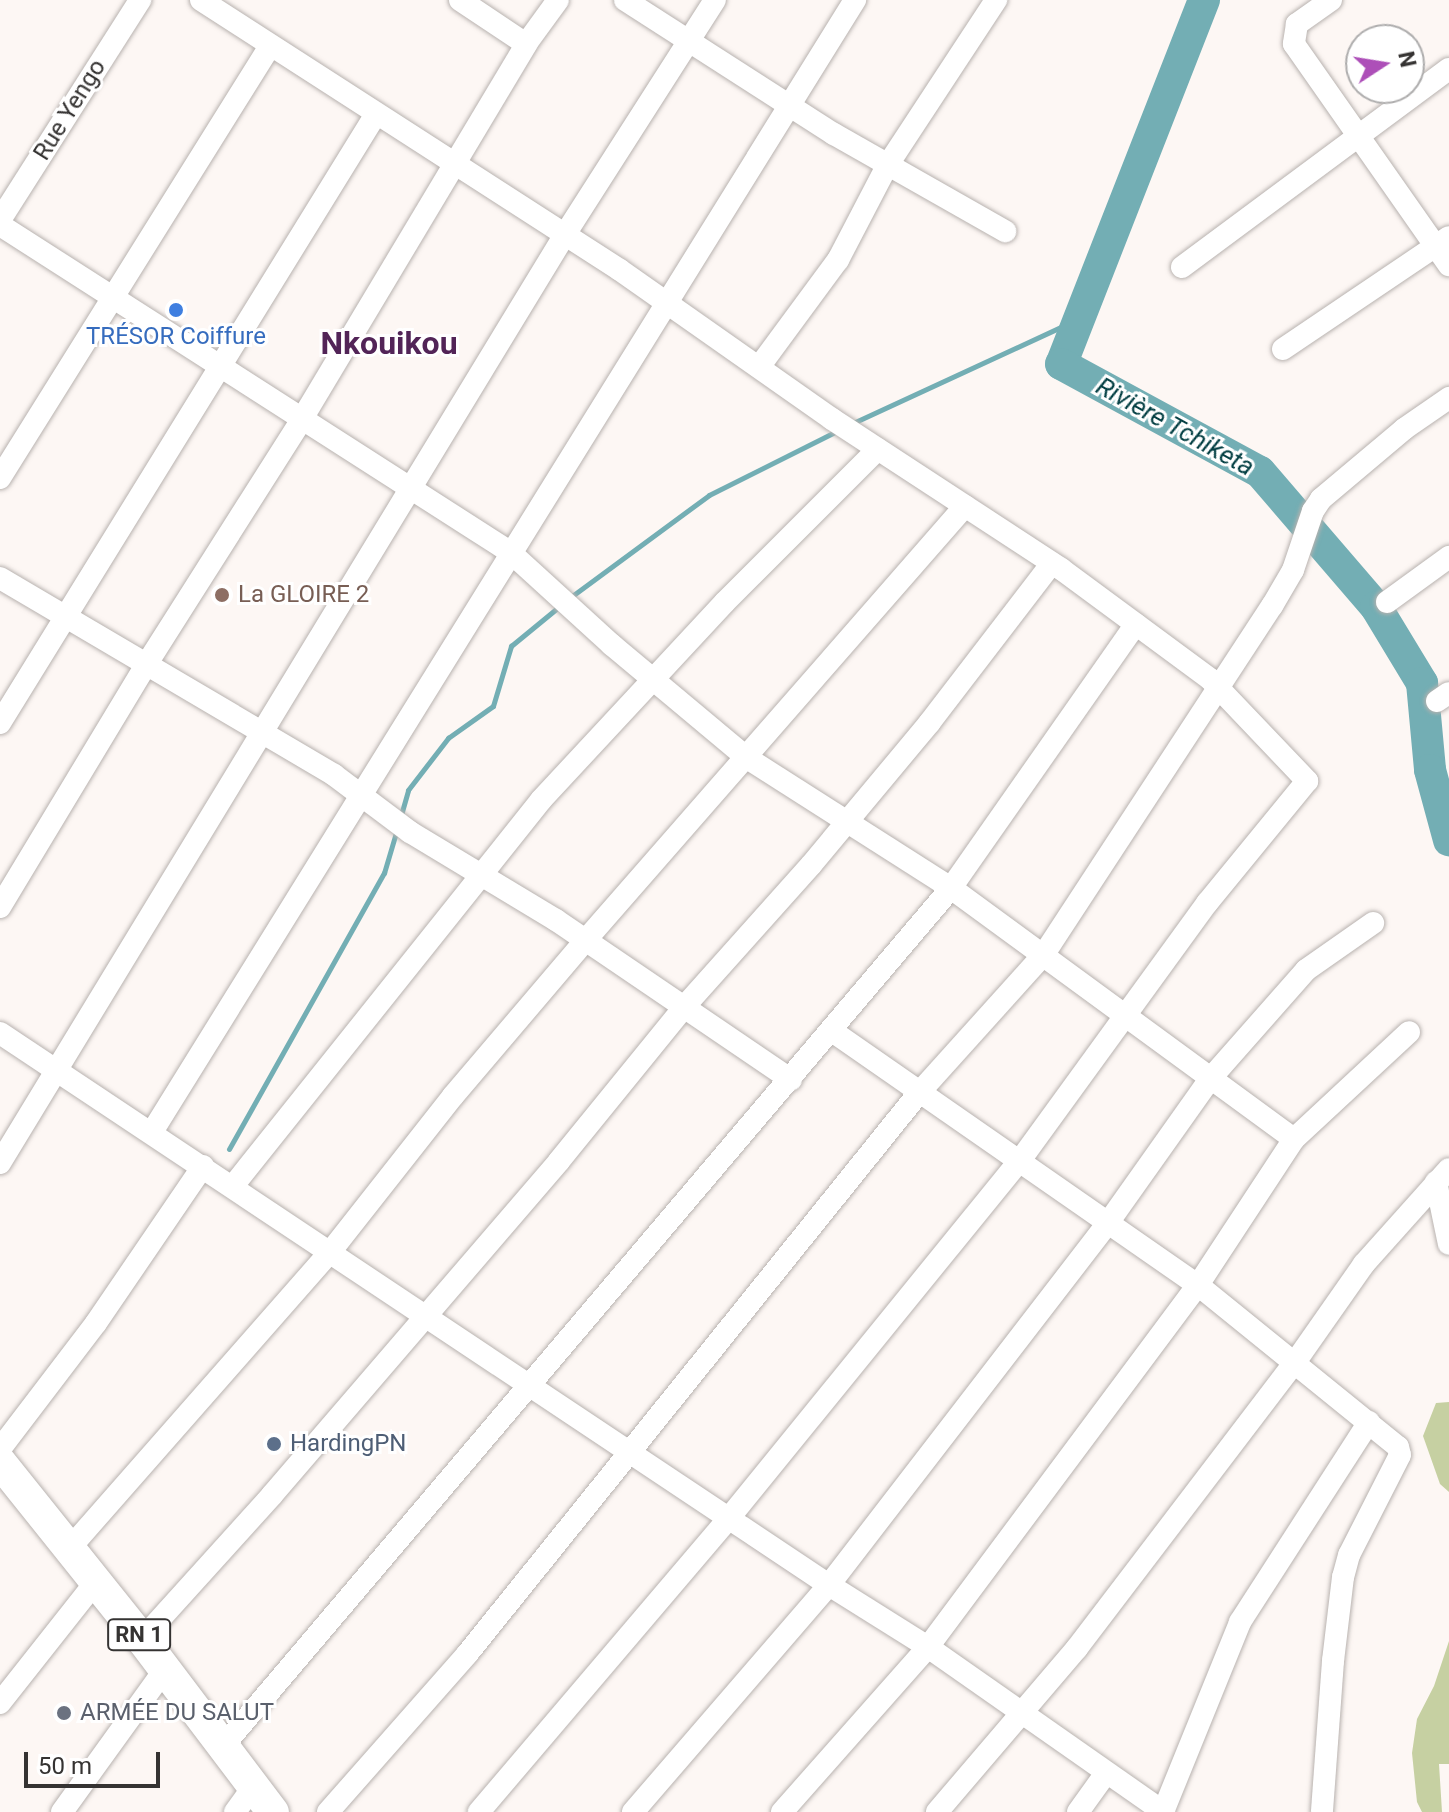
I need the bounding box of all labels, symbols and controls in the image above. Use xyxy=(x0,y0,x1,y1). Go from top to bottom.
north arrow xyxy=(1345,24,1425,104)
text: N xyxy=(1393,49,1421,70)
street label: Rue Yengo xyxy=(28,54,112,166)
marker: TRÉSOR Coiffure xyxy=(167,301,185,319)
place label: TRÉSOR Coiffure xyxy=(86,323,266,351)
district label: Nkouikou xyxy=(320,324,458,362)
water label: Rivière Tchiketa xyxy=(1090,371,1260,483)
place label: La GLOIRE 2 xyxy=(238,581,369,609)
marker: La GLOIRE 2 xyxy=(213,586,231,604)
place label: HardingPN xyxy=(290,1430,406,1458)
marker: HardingPN xyxy=(265,1435,283,1453)
road number: RN 1 xyxy=(107,1617,171,1653)
place label: ARMÉE DU SALUT xyxy=(80,1699,274,1727)
marker: ARMÉE DU SALUT xyxy=(55,1704,73,1722)
scale bar xyxy=(28,1736,164,1786)
text: 50 m xyxy=(38,1752,92,1780)

